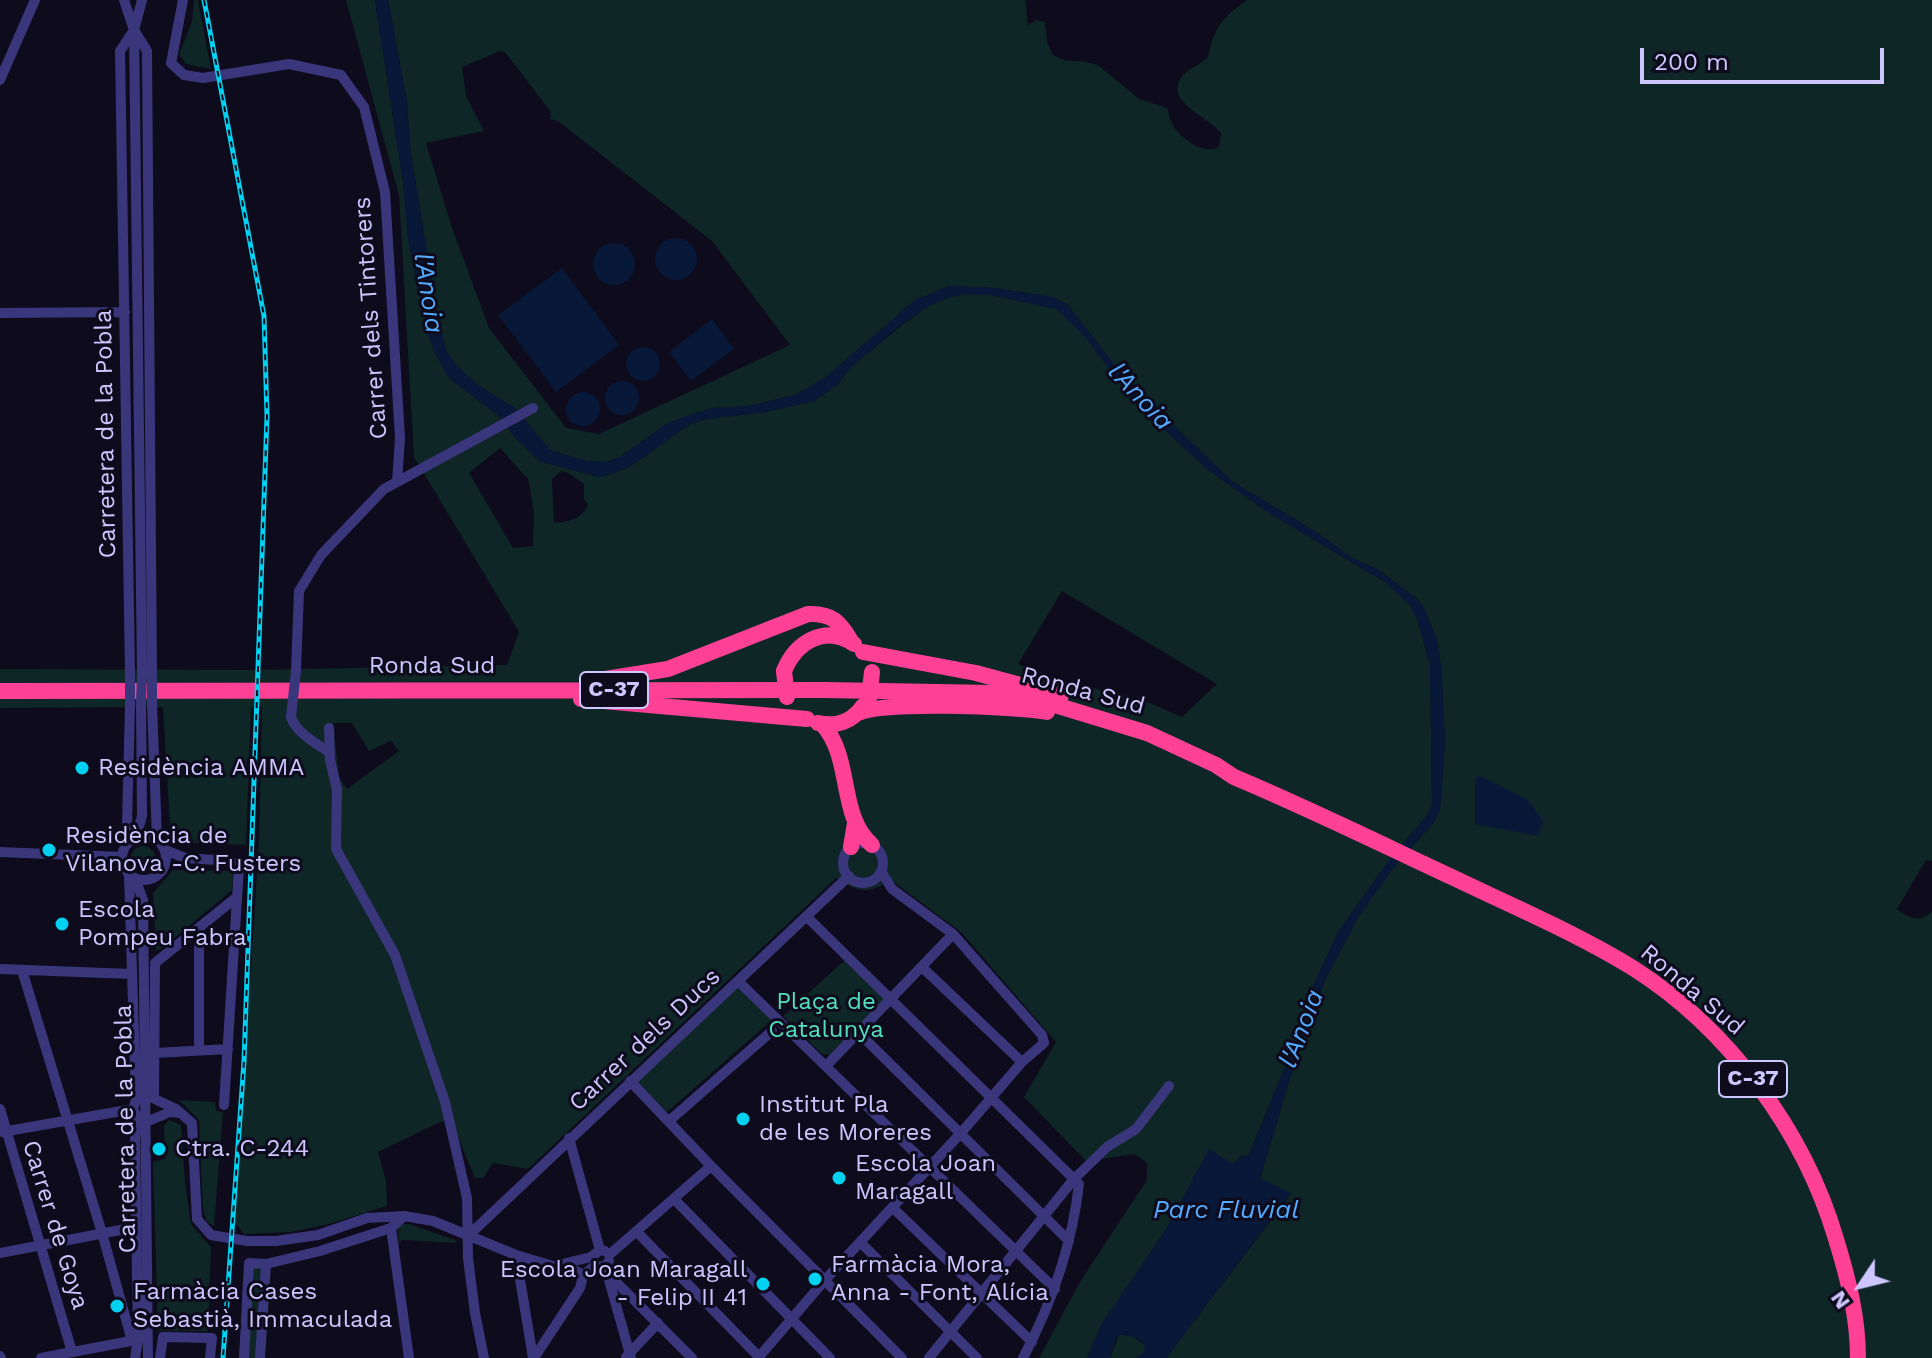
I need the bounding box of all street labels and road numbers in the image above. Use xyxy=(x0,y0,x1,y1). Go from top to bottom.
street label: Carrer dels Tintorers xyxy=(348,196,394,440)
street label: Carretera de la Pobla xyxy=(89,309,123,559)
street label: Ronda Sud xyxy=(369,652,495,680)
street label: Ronda Sud xyxy=(1018,661,1148,721)
road number: C-37 xyxy=(580,672,648,708)
street label: Ronda Sud xyxy=(1634,938,1750,1042)
street label: Carrer dels Ducs xyxy=(563,963,727,1117)
street label: Carretera de la Pobla xyxy=(109,1004,143,1254)
road number: C-37 xyxy=(1719,1061,1787,1097)
street label: Carrer de Goya xyxy=(16,1137,94,1313)

